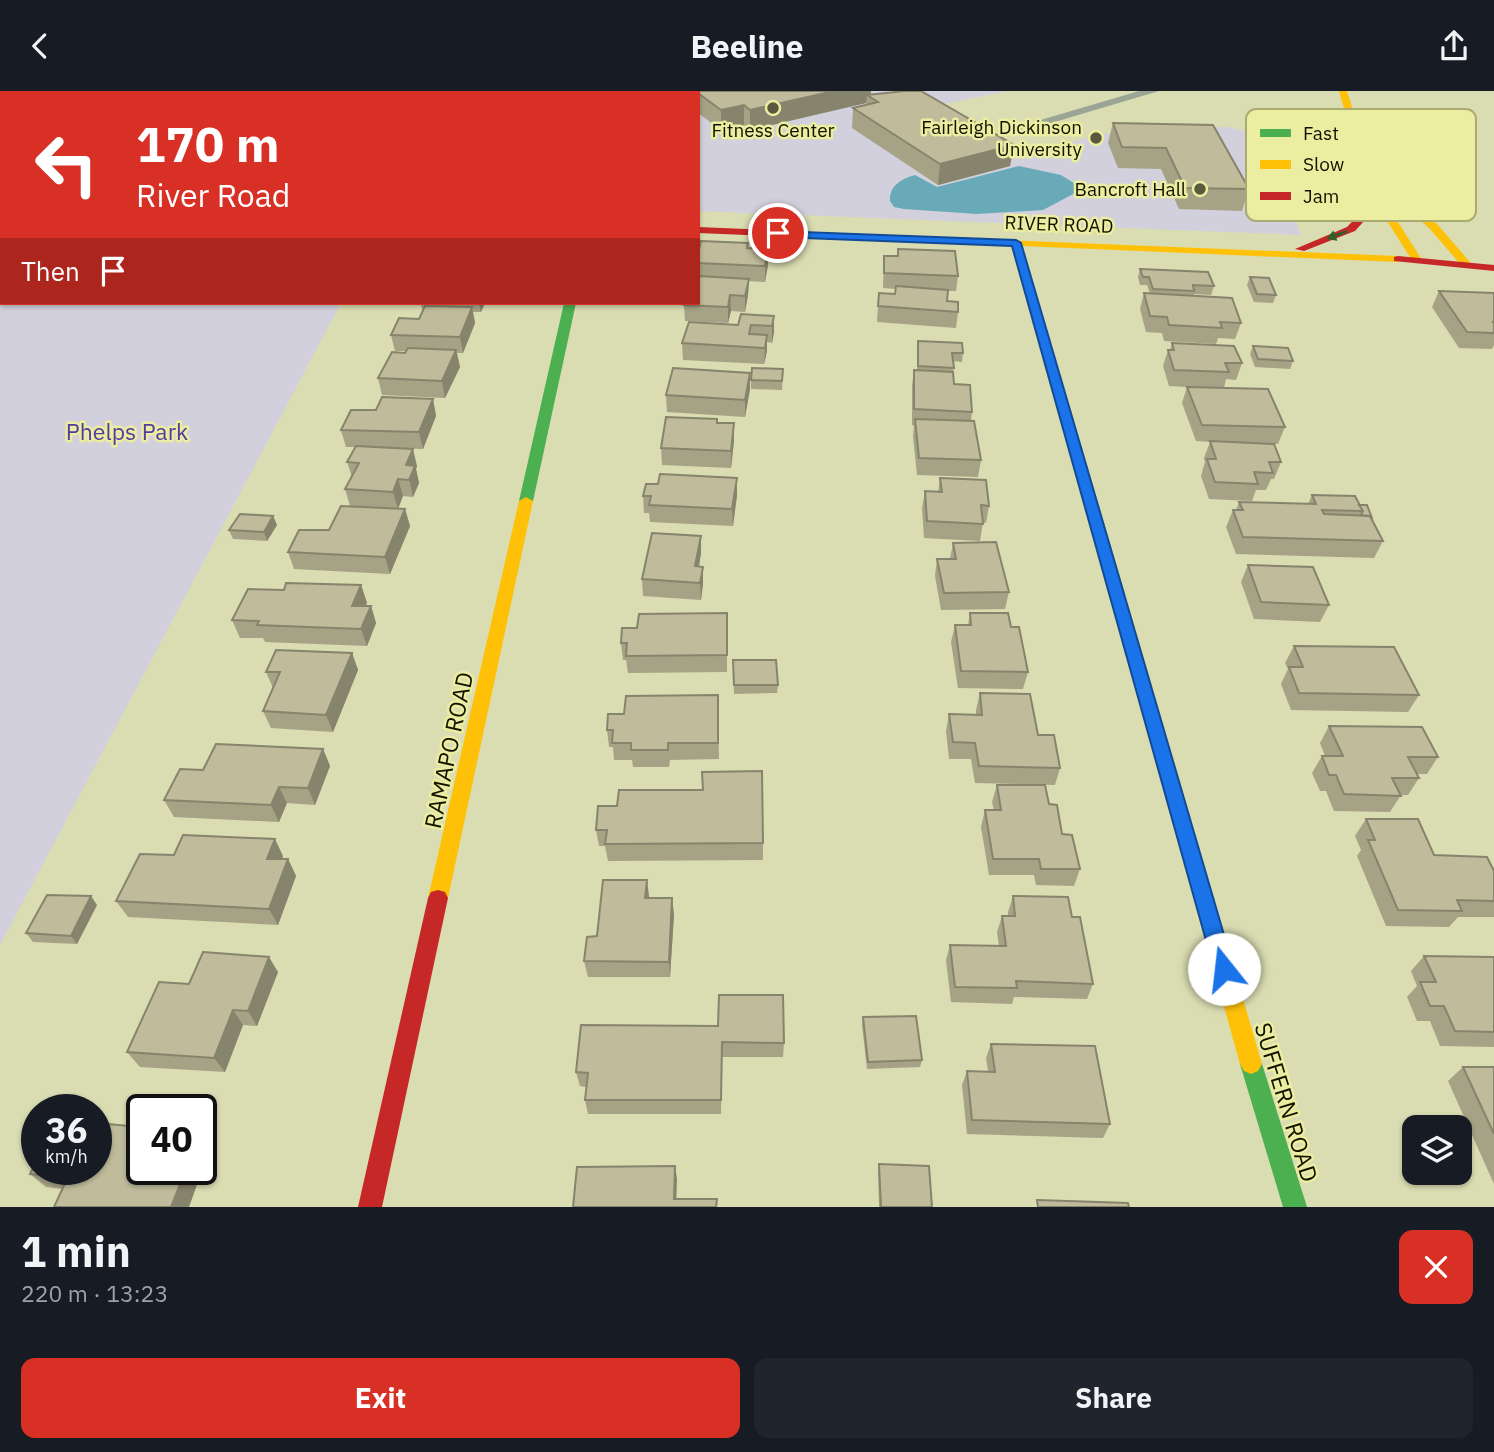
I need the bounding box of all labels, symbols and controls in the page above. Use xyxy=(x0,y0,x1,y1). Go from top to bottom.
text: Beeline xyxy=(690,25,804,67)
icon: back xyxy=(21,27,59,65)
icon: share xyxy=(1435,27,1473,65)
marker: Fitness Center xyxy=(765,100,781,116)
legend xyxy=(1246,109,1476,221)
text: 170 m xyxy=(136,112,280,175)
place label: Fairleigh Dickinson University xyxy=(921,115,1083,161)
place label: Fitness Center xyxy=(711,118,835,142)
icon: left xyxy=(21,119,112,210)
text: Fast xyxy=(1303,121,1339,145)
marker: Fairleigh Dickinson University xyxy=(1088,130,1104,146)
text: Slow xyxy=(1303,152,1344,176)
text: River Road xyxy=(136,174,290,216)
place label: Bancroft Hall xyxy=(1075,177,1186,201)
marker: Bancroft Hall xyxy=(1192,181,1208,197)
text: Jam xyxy=(1303,184,1339,208)
pin xyxy=(748,203,808,263)
street label: RIVER ROAD xyxy=(1004,210,1114,238)
icon: arrive xyxy=(759,214,797,252)
one-way arrow xyxy=(1326,229,1347,240)
icon: arrive xyxy=(94,252,132,290)
text: Then xyxy=(21,254,80,288)
park label: Phelps Park xyxy=(66,416,188,446)
street label: RAMAPO ROAD xyxy=(417,669,479,831)
position arrow xyxy=(1187,932,1261,1006)
street label: SUFFERN ROAD xyxy=(1249,1019,1325,1185)
speed limit sign: 40 xyxy=(126,1094,217,1185)
text: 36 xyxy=(45,1107,88,1153)
map controls xyxy=(1402,1115,1472,1185)
button: layers xyxy=(1402,1115,1472,1185)
text: km/h xyxy=(45,1145,88,1168)
text: 1 min xyxy=(21,1224,131,1279)
button: close xyxy=(1399,1230,1473,1304)
text: 220 m · 13:23 xyxy=(21,1278,168,1308)
button: Exit xyxy=(21,1358,740,1438)
button: Share xyxy=(754,1358,1473,1438)

